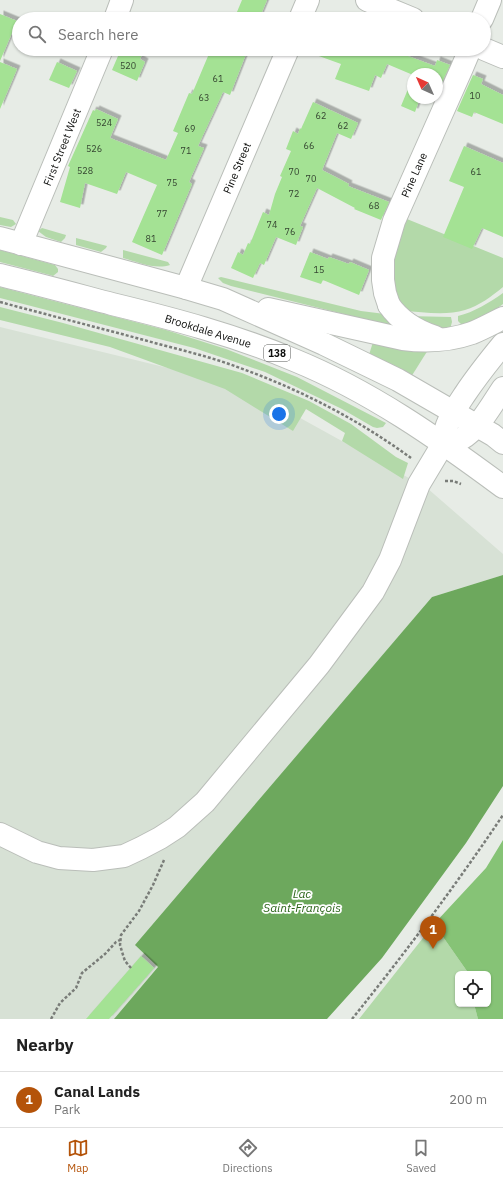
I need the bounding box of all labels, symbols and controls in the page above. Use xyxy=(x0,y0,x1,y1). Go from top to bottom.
search box xyxy=(12,12,491,56)
icon: search xyxy=(26,23,48,45)
text: Search here xyxy=(58,25,138,44)
house number: 520 xyxy=(120,60,136,71)
north arrow xyxy=(407,68,443,104)
house number: 61 xyxy=(213,73,223,84)
house number: 10 xyxy=(470,90,480,101)
house number: 63 xyxy=(199,92,209,103)
street label: First Street West xyxy=(40,106,84,188)
house number: 62 xyxy=(316,110,326,121)
house number: 524 xyxy=(96,117,112,128)
house number: 62 xyxy=(338,120,348,131)
house number: 69 xyxy=(185,123,195,134)
street label: Pine Street xyxy=(220,140,254,196)
house number: 66 xyxy=(304,140,314,151)
house number: 526 xyxy=(86,143,102,154)
house number: 71 xyxy=(181,145,191,156)
street label: Pine Lane xyxy=(398,150,430,200)
house number: 528 xyxy=(77,165,93,176)
house number: 70 xyxy=(289,166,299,177)
house number: 61 xyxy=(471,166,481,177)
house number: 70 xyxy=(306,173,316,184)
house number: 75 xyxy=(167,177,177,188)
house number: 72 xyxy=(289,188,299,199)
house number: 68 xyxy=(369,200,379,211)
house number: 77 xyxy=(157,208,167,219)
house number: 74 xyxy=(267,219,277,230)
house number: 76 xyxy=(285,226,295,237)
house number: 81 xyxy=(146,233,156,244)
house number: 15 xyxy=(314,264,324,275)
street label: Brookdale Avenue xyxy=(163,311,253,351)
road number: 138 xyxy=(264,345,290,361)
your location xyxy=(269,404,289,424)
water label: Lac Saint-François xyxy=(263,886,341,915)
pin: 1 xyxy=(420,916,446,949)
map controls xyxy=(455,971,491,1007)
button: locate xyxy=(455,971,491,1007)
text: Nearby xyxy=(16,1034,74,1056)
text: Canal Lands xyxy=(54,1082,140,1101)
text: 1 xyxy=(25,1091,33,1108)
text: 200 m xyxy=(449,1091,487,1108)
text: Park xyxy=(54,1101,80,1118)
tab: Map xyxy=(67,1137,89,1175)
tab: Directions xyxy=(223,1137,273,1175)
tab: Saved xyxy=(406,1137,436,1175)

